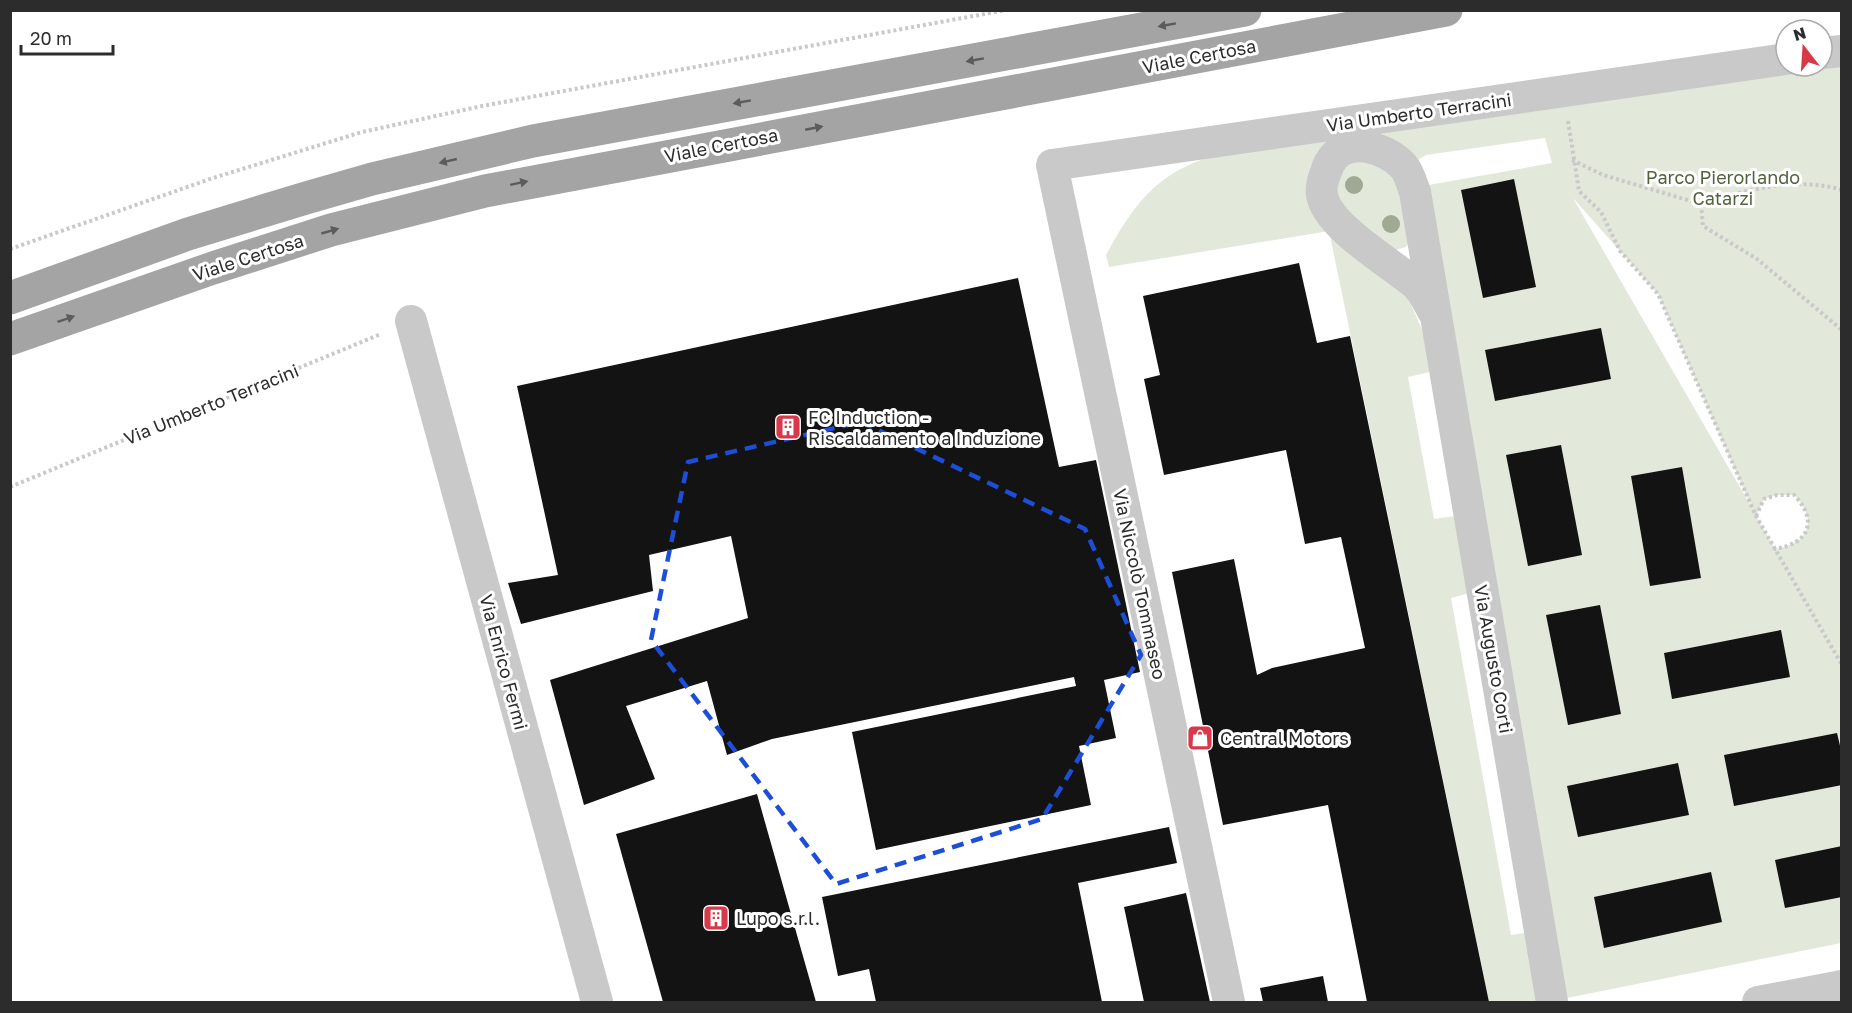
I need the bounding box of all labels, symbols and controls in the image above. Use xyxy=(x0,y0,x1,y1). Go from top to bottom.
scale bar xyxy=(21,18,112,56)
north arrow xyxy=(1774,18,1834,78)
one-way arrow xyxy=(1157,21,1176,30)
text: N xyxy=(1791,22,1808,45)
text: 20 m xyxy=(30,27,72,49)
street label: Viale Certosa xyxy=(1140,34,1258,78)
one-way arrow xyxy=(965,56,984,65)
street label: Via Umberto Terracini xyxy=(1325,88,1513,136)
one-way arrow xyxy=(732,98,751,107)
street label: Viale Certosa xyxy=(662,123,780,167)
one-way arrow xyxy=(805,123,824,132)
one-way arrow xyxy=(438,157,457,167)
park label: Parco Pierorlando Catarzi xyxy=(1646,166,1800,209)
one-way arrow xyxy=(510,178,529,188)
one-way arrow xyxy=(321,225,339,235)
street label: Viale Certosa xyxy=(190,229,306,285)
one-way arrow xyxy=(57,314,75,324)
street label: Via Umberto Terracini xyxy=(120,359,302,449)
place label: FC Induction - Riscaldamento a Induzione xyxy=(808,406,1041,449)
building icon: FC Induction - Riscaldamento a Induzione xyxy=(773,412,803,442)
street label: Via Niccolò Tommaseo xyxy=(1109,487,1171,681)
street label: Via Augusto Corti xyxy=(1470,583,1518,735)
street label: Via Enrico Fermi xyxy=(475,592,533,732)
shop icon: Central Motors xyxy=(1185,723,1215,753)
place label: Central Motors xyxy=(1220,727,1349,749)
building icon: Lupo s.r.l. xyxy=(701,903,731,933)
place label: Lupo s.r.l. xyxy=(736,907,820,929)

